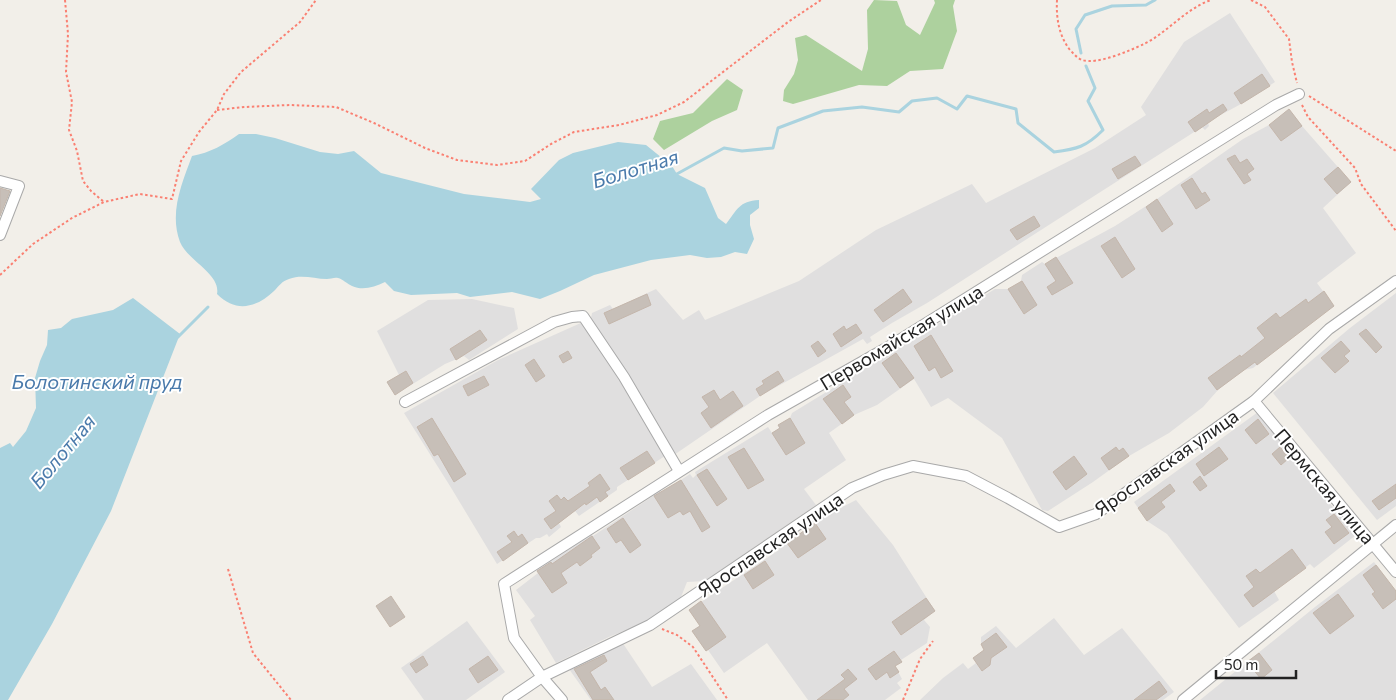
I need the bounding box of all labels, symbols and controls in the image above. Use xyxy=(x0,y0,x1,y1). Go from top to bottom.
water label: Болотная xyxy=(589,143,681,193)
street label: Первомайская улица xyxy=(815,279,987,395)
water label: Болотинский пруд xyxy=(11,369,183,393)
street label: Ярославская улица xyxy=(1090,404,1242,520)
water label: Болотная xyxy=(24,409,100,493)
street label: Пермская улица xyxy=(1270,424,1380,548)
street label: Ярославская улица xyxy=(693,487,847,601)
scale bar xyxy=(1216,648,1296,680)
text: 50 m xyxy=(1224,655,1258,673)

